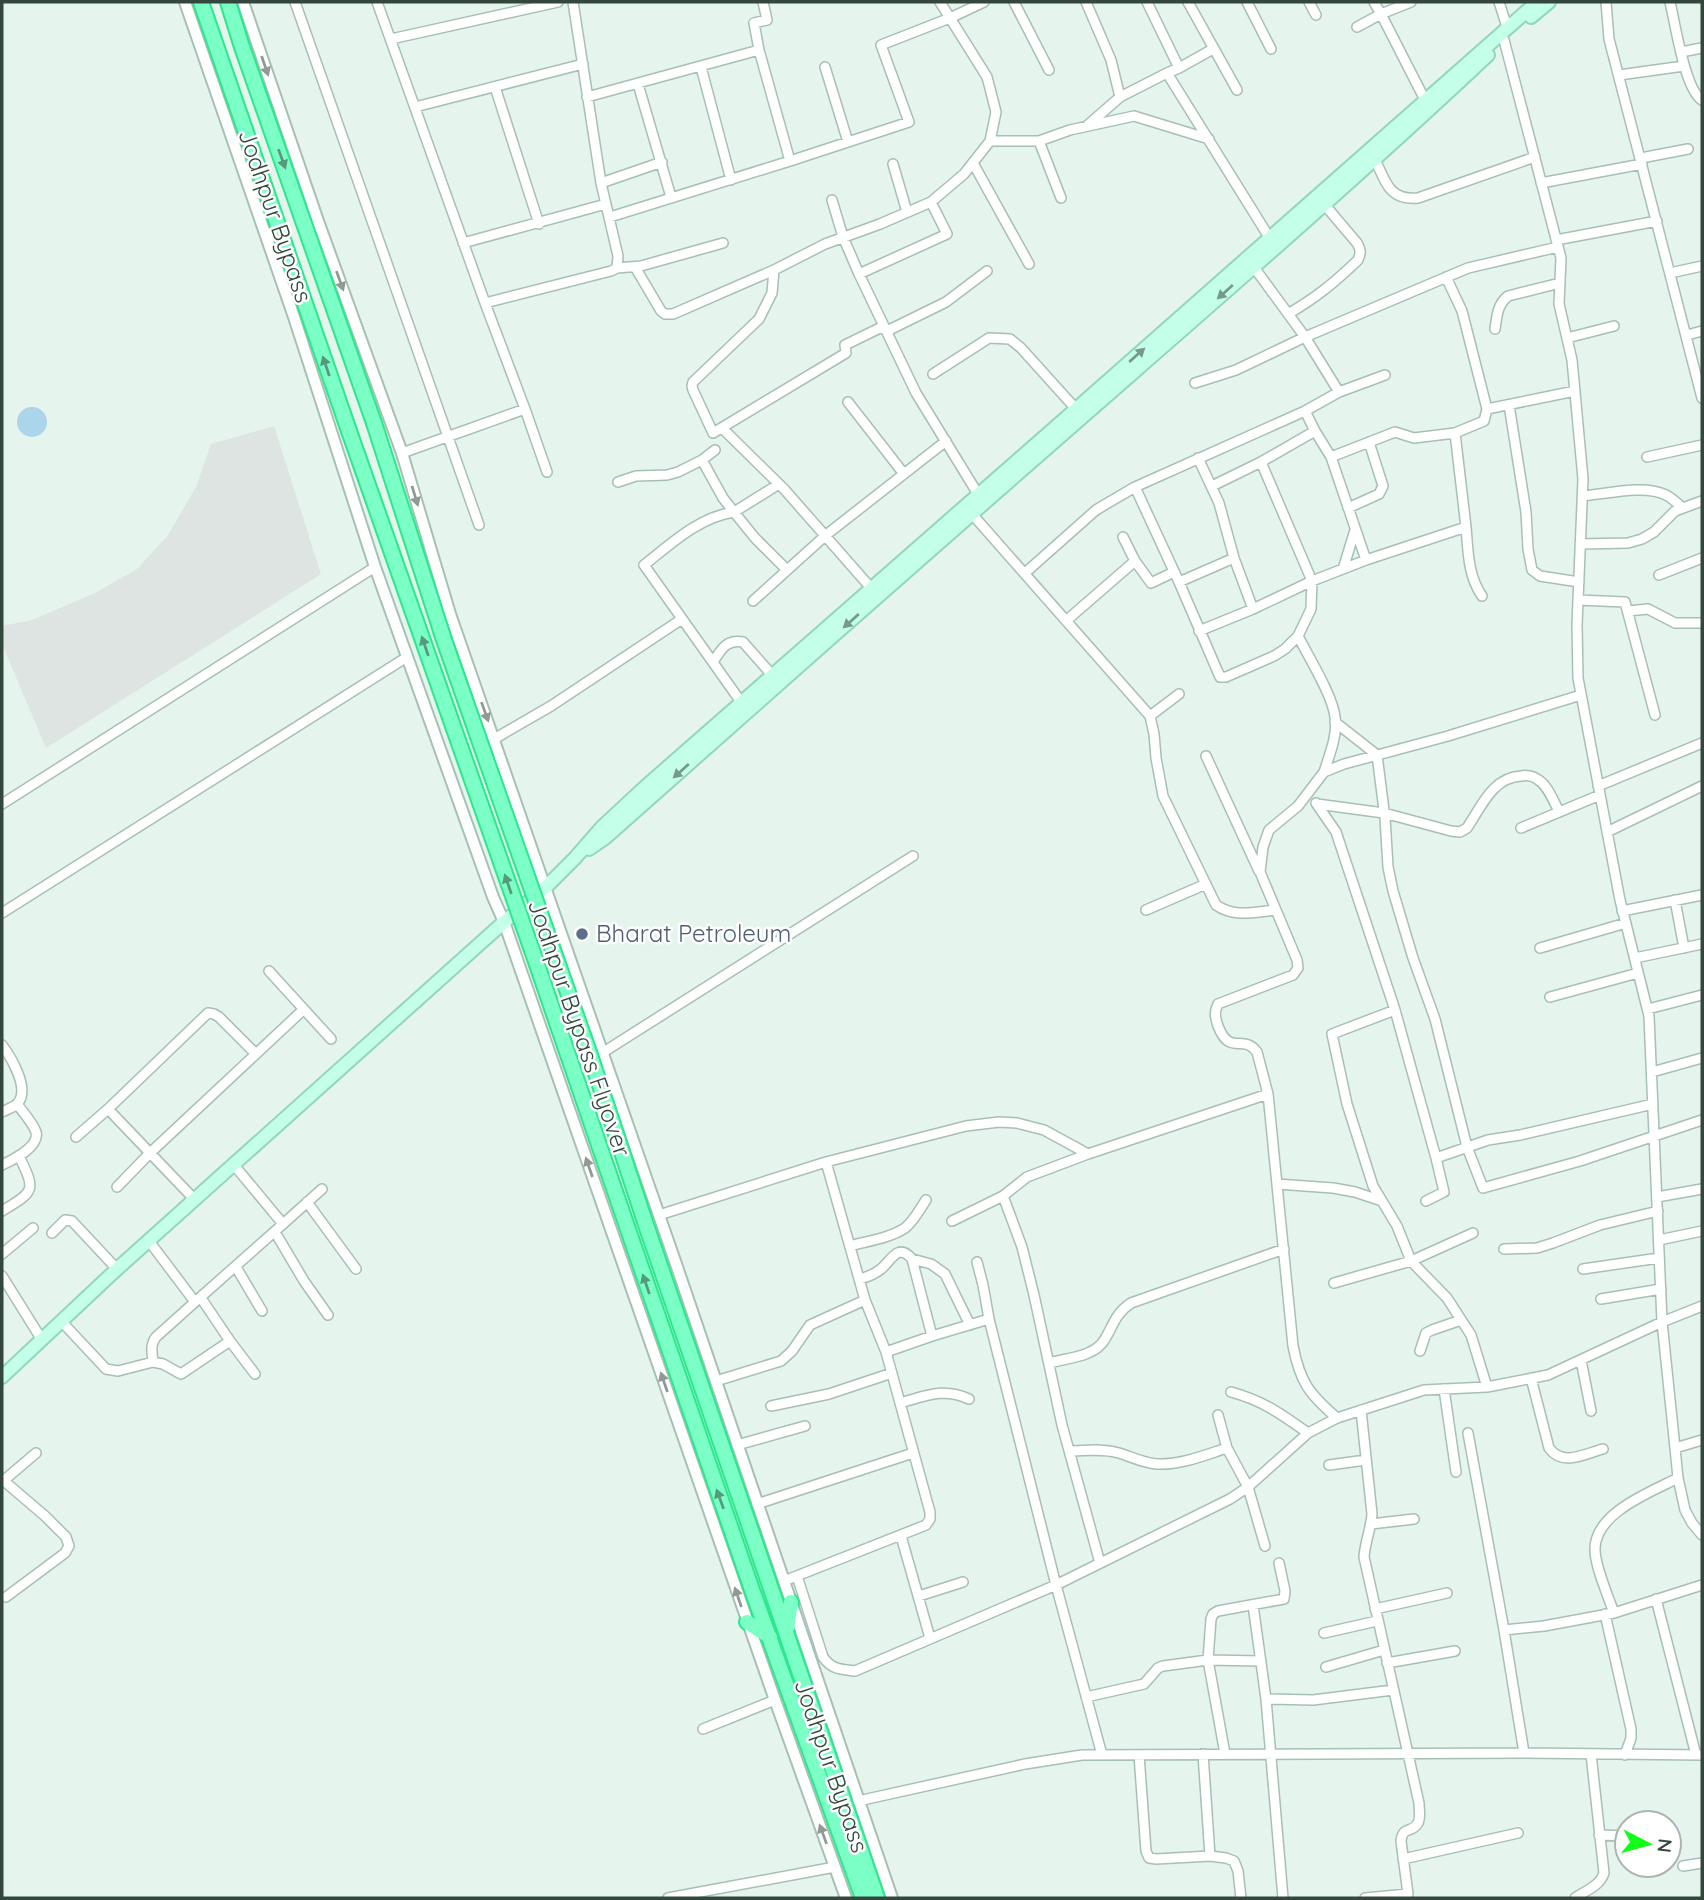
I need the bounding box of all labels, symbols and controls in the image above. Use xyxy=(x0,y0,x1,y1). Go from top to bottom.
one-way arrow xyxy=(260,56,271,77)
street label: Jodhpur Bypass xyxy=(232,125,320,306)
one-way arrow xyxy=(277,148,288,169)
one-way arrow xyxy=(335,271,346,292)
one-way arrow xyxy=(1216,284,1233,299)
one-way arrow xyxy=(1128,347,1146,363)
one-way arrow xyxy=(320,356,331,377)
one-way arrow xyxy=(411,485,421,506)
one-way arrow xyxy=(843,612,860,628)
one-way arrow xyxy=(419,635,430,656)
one-way arrow xyxy=(480,702,491,723)
one-way arrow xyxy=(672,763,690,779)
one-way arrow xyxy=(502,873,513,894)
street label: Jodhpur Bypass Flyover xyxy=(522,895,638,1160)
place label: Bharat Petroleum xyxy=(596,918,791,948)
marker: Bharat Petroleum xyxy=(574,926,590,942)
one-way arrow xyxy=(583,1156,594,1177)
one-way arrow xyxy=(640,1273,651,1294)
one-way arrow xyxy=(658,1371,669,1392)
one-way arrow xyxy=(714,1489,725,1510)
one-way arrow xyxy=(732,1586,743,1607)
street label: Jodhpur Bypass xyxy=(788,1675,876,1856)
north arrow xyxy=(1613,1809,1683,1879)
one-way arrow xyxy=(817,1824,828,1845)
text: N xyxy=(1652,1838,1678,1854)

